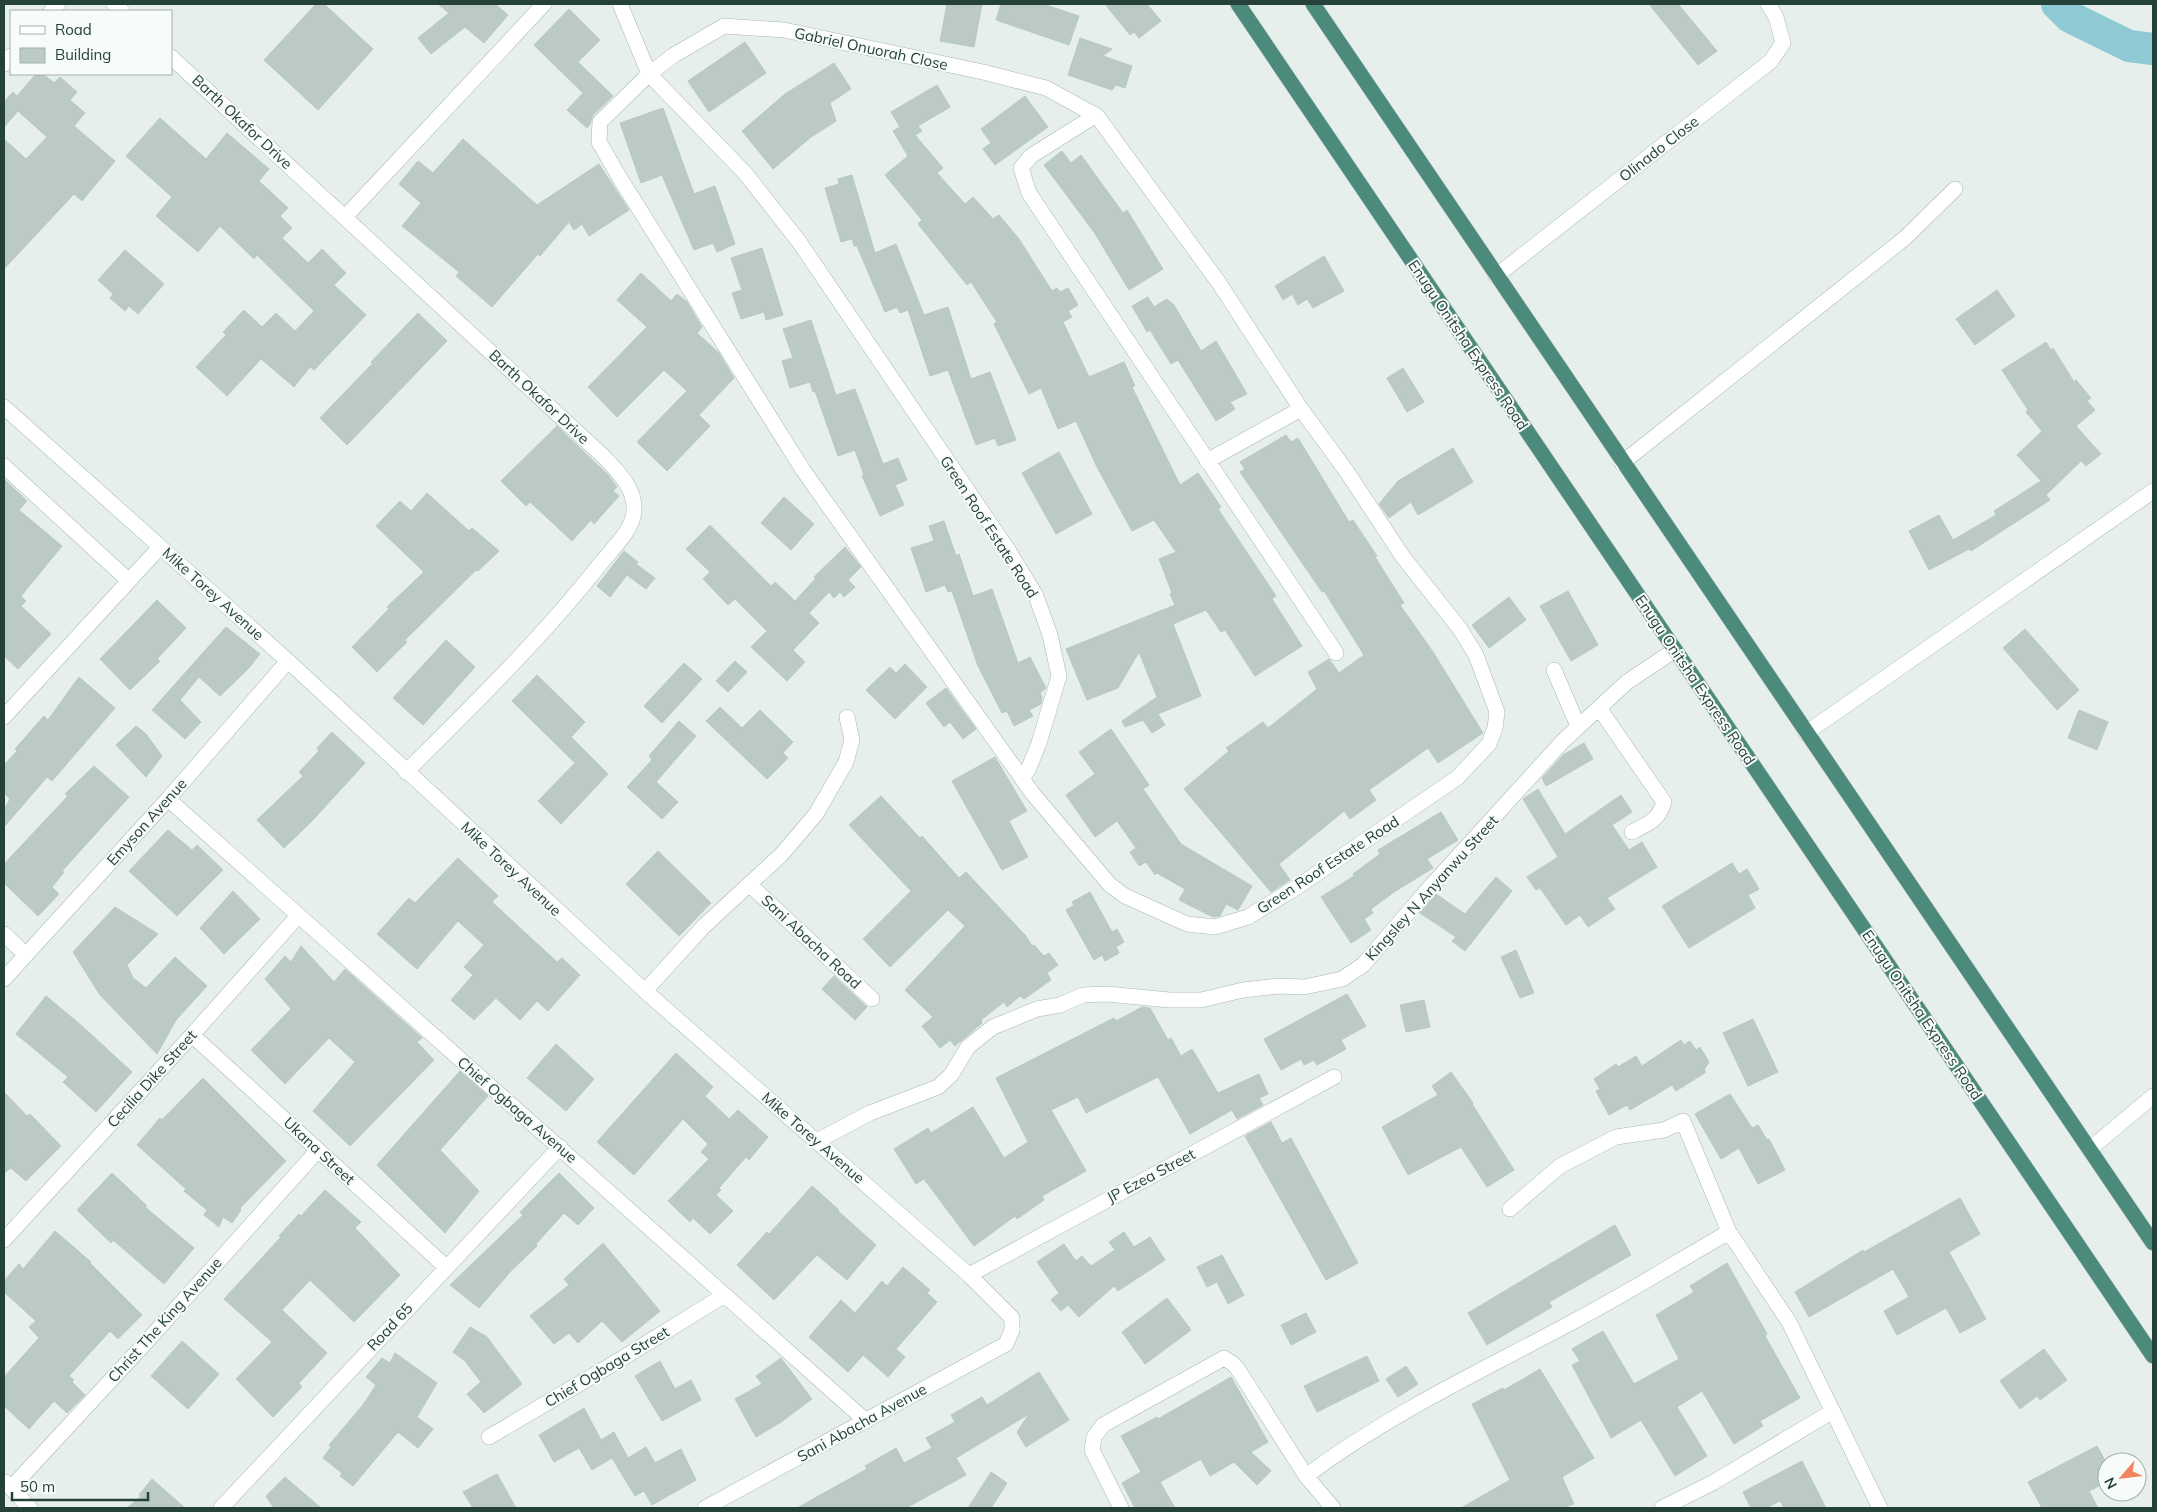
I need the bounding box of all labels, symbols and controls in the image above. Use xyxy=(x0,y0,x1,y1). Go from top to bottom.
legend xyxy=(10,10,172,75)
text: Road xyxy=(55,20,92,39)
street label: Gabriel Onuorah Close xyxy=(793,23,950,74)
text: Building xyxy=(55,45,111,64)
street label: Barth Okafor Drive xyxy=(188,70,296,173)
street label: Olinado Close xyxy=(1615,112,1702,186)
street label: Enugu Onitsha Express Road xyxy=(1404,256,1533,433)
street label: Barth Okafor Drive xyxy=(485,345,593,448)
street label: Green Roof Estate Road xyxy=(936,452,1043,601)
street label: Mike Torey Avenue xyxy=(159,543,268,644)
street label: Enugu Onitsha Express Road xyxy=(1631,591,1760,768)
street label: Emyson Avenue xyxy=(103,774,191,869)
street label: Green Roof Estate Road xyxy=(1253,811,1402,918)
street label: Kingsley N Anyanwu Street xyxy=(1361,811,1502,964)
street label: Mike Torey Avenue xyxy=(457,817,565,920)
street label: Sani Abacha Road xyxy=(757,891,865,993)
street label: Enugu Onitsha Express Road xyxy=(1858,926,1987,1103)
street label: Cecilia Dike Street xyxy=(103,1026,200,1131)
street label: Chief Ogbaga Avenue xyxy=(454,1052,581,1167)
street label: Mike Torey Avenue xyxy=(758,1088,869,1187)
street label: Ukana Street xyxy=(280,1113,359,1189)
street label: JP Ezea Street xyxy=(1103,1144,1198,1207)
street label: Christ The King Avenue xyxy=(103,1253,226,1386)
street label: Road 65 xyxy=(363,1299,417,1355)
street label: Chief Ogbaga Street xyxy=(541,1322,672,1411)
street label: Sani Abacha Avenue xyxy=(794,1379,930,1466)
north arrow xyxy=(2097,1452,2147,1502)
scale bar xyxy=(12,1470,149,1502)
text: N xyxy=(2100,1474,2121,1492)
text: 50 m xyxy=(20,1477,55,1496)

